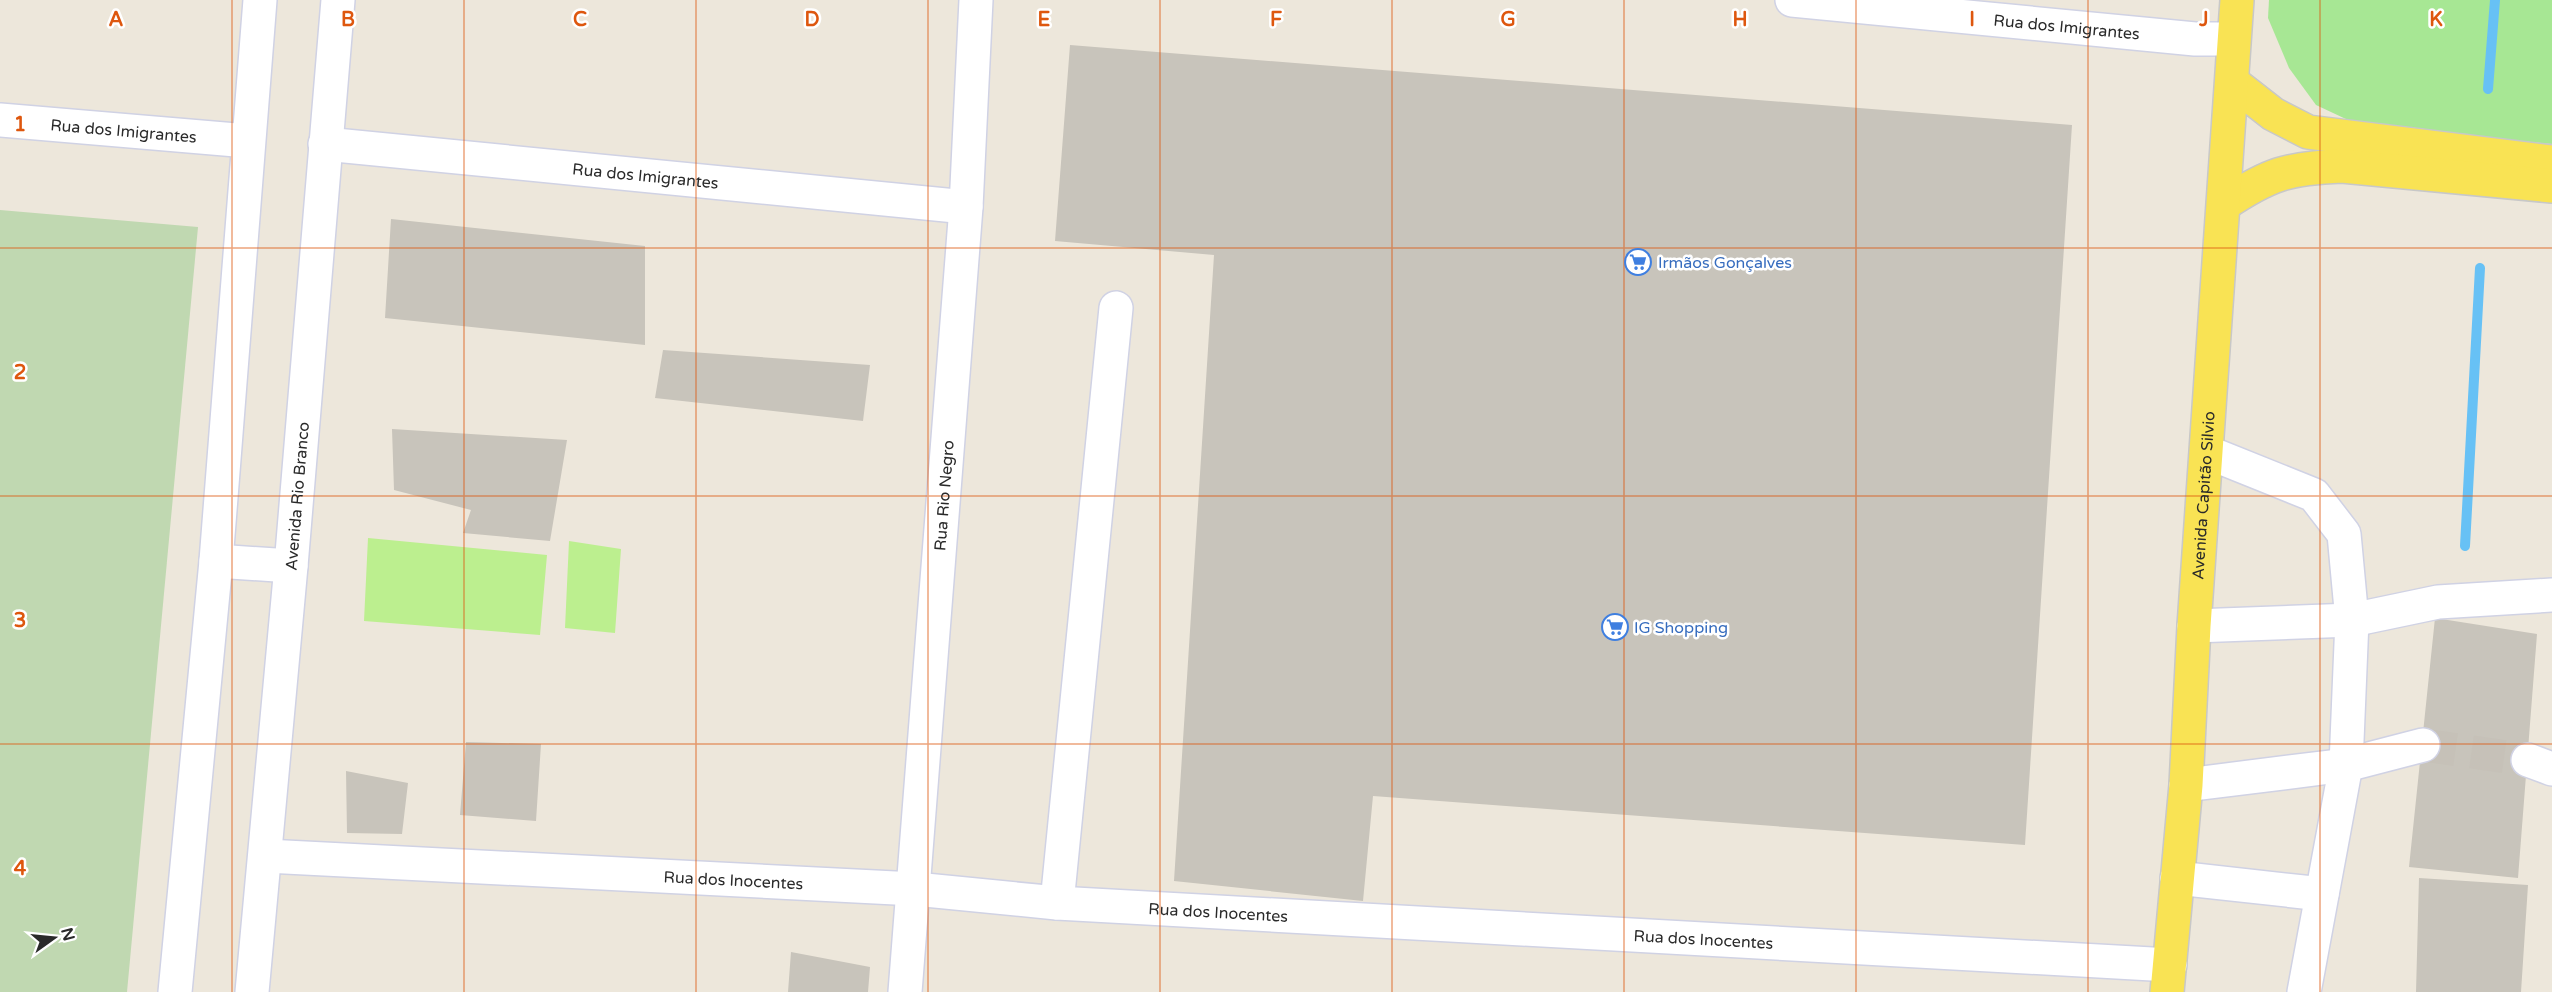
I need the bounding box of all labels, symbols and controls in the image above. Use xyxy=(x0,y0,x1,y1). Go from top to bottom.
text: A xyxy=(109,8,124,32)
text: B xyxy=(341,8,355,32)
text: C xyxy=(573,8,587,32)
text: D xyxy=(804,8,820,32)
text: E xyxy=(1038,8,1051,32)
text: F xyxy=(1270,8,1282,32)
text: G xyxy=(1500,8,1516,32)
text: H xyxy=(1732,8,1748,32)
text: I xyxy=(1969,8,1975,32)
text: J xyxy=(2198,8,2209,32)
text: K xyxy=(2429,8,2443,32)
street label: Rua dos Imigrantes xyxy=(1993,11,2141,45)
text: 1 xyxy=(14,113,26,137)
street label: Rua dos Imigrantes xyxy=(50,115,197,148)
street label: Rua dos Imigrantes xyxy=(571,159,719,194)
supermarket icon: Irmãos Gonçalves xyxy=(1623,247,1653,277)
place label: Irmãos Gonçalves xyxy=(1658,253,1792,273)
text: 2 xyxy=(14,361,26,385)
street label: Avenida Capitão Silvio xyxy=(2188,410,2220,580)
street label: Avenida Rio Branco xyxy=(282,421,314,571)
street label: Rua Rio Negro xyxy=(930,439,959,552)
text: 3 xyxy=(14,609,26,633)
supermarket icon: IG Shopping xyxy=(1600,612,1630,642)
place label: IG Shopping xyxy=(1634,618,1728,638)
text: 4 xyxy=(14,857,27,881)
street label: Rua dos Inocentes xyxy=(663,867,804,894)
street label: Rua dos Inocentes xyxy=(1148,899,1289,927)
north arrow xyxy=(24,908,84,968)
text: N xyxy=(56,926,79,943)
street label: Rua dos Inocentes xyxy=(1633,926,1774,954)

